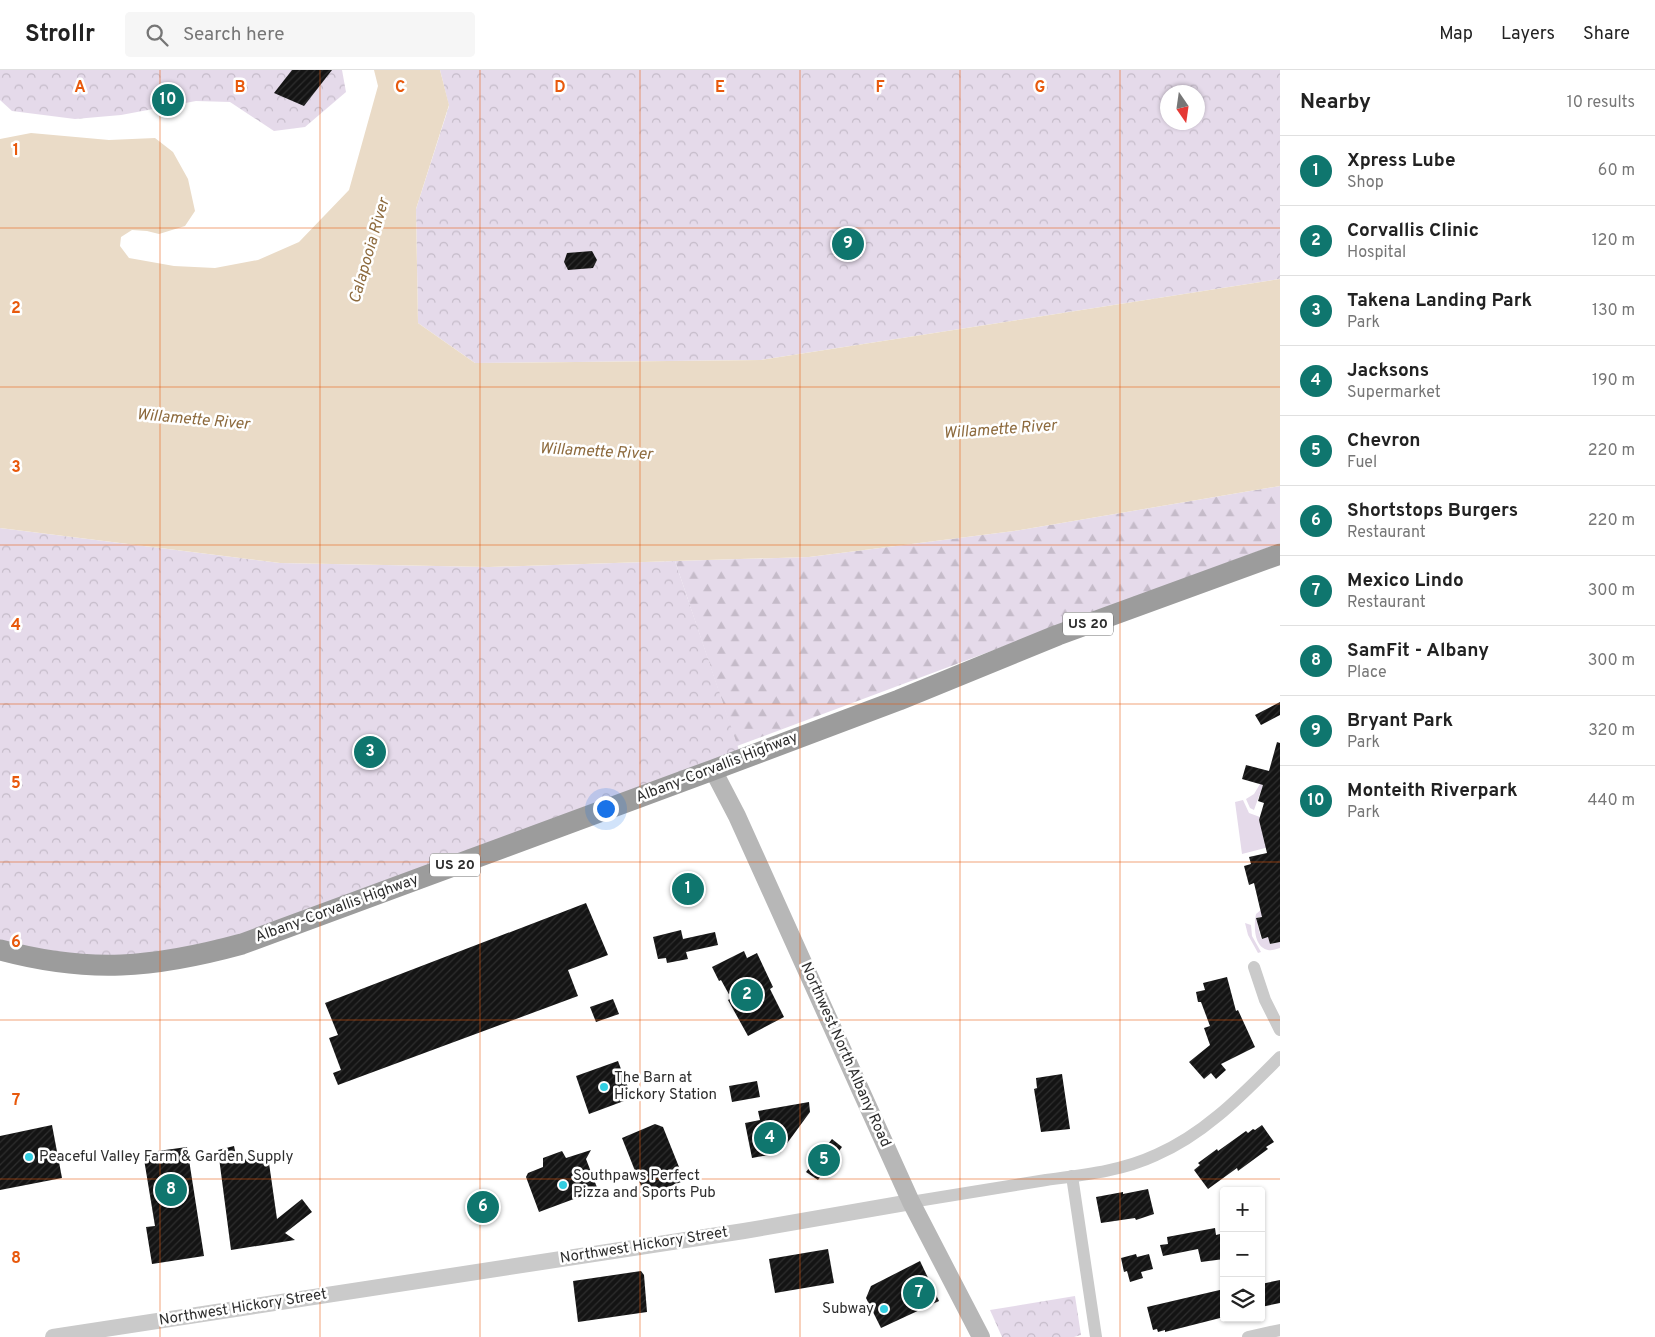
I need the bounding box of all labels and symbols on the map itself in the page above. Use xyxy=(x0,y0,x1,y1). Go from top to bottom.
text: A xyxy=(74,78,86,98)
text: B xyxy=(234,78,246,98)
text: C xyxy=(395,78,405,98)
text: D xyxy=(554,78,566,98)
text: E xyxy=(715,78,725,98)
text: F xyxy=(875,78,885,98)
text: G xyxy=(1035,78,1045,98)
pin: 10 xyxy=(152,81,184,119)
north arrow xyxy=(1160,85,1205,130)
text: 1 xyxy=(13,141,19,161)
water label: Calapooia River xyxy=(345,194,395,306)
pin: 9 xyxy=(832,225,864,263)
text: 2 xyxy=(11,299,21,319)
water label: Willamette River xyxy=(136,405,252,435)
water label: Willamette River xyxy=(943,416,1059,444)
water label: Willamette River xyxy=(539,439,655,465)
text: 3 xyxy=(11,458,21,478)
road number: US 20 xyxy=(1063,612,1113,636)
text: 4 xyxy=(11,616,21,636)
street label: Albany-Corvallis Highway xyxy=(633,728,801,808)
pin: 3 xyxy=(354,733,386,771)
text: 5 xyxy=(11,774,21,794)
your location xyxy=(593,796,619,822)
road number: US 20 xyxy=(430,854,480,876)
pin: 1 xyxy=(672,870,704,908)
street label: Albany-Corvallis Highway xyxy=(253,871,421,947)
text: 6 xyxy=(11,933,21,953)
street label: Northwest North Albany Road xyxy=(796,960,894,1150)
pin: 2 xyxy=(731,976,763,1014)
place label: The Barn at Hickory Station xyxy=(614,1069,717,1105)
marker: The Barn at Hickory Station xyxy=(598,1081,610,1093)
text: 7 xyxy=(12,1091,20,1111)
pin: 4 xyxy=(754,1119,786,1157)
pin: 5 xyxy=(808,1141,840,1179)
place label: Peaceful Valley Farm & Garden Supply xyxy=(39,1148,293,1167)
marker: Peaceful Valley Farm & Garden Supply xyxy=(23,1151,35,1163)
place label: Southpaws Perfect Pizza and Sports Pub xyxy=(573,1167,716,1203)
pin: 8 xyxy=(155,1171,187,1209)
marker: Southpaws Perfect Pizza and Sports Pub xyxy=(557,1179,569,1191)
pin: 6 xyxy=(467,1188,499,1226)
street label: Northwest Hickory Street xyxy=(559,1223,729,1269)
text: 8 xyxy=(11,1249,21,1269)
pin: 7 xyxy=(903,1274,935,1312)
street label: Northwest Hickory Street xyxy=(158,1285,328,1331)
place label: Subway xyxy=(822,1300,874,1319)
marker: Subway xyxy=(878,1303,890,1315)

